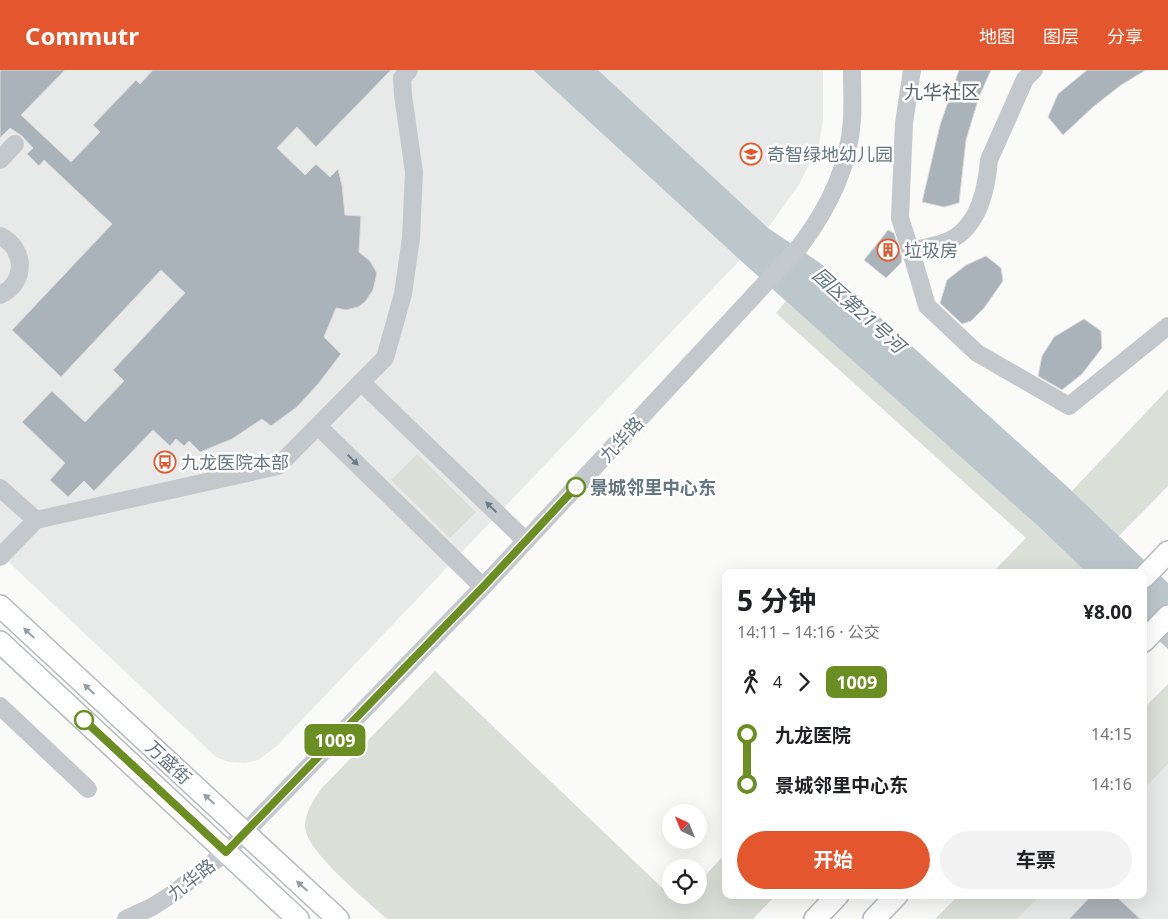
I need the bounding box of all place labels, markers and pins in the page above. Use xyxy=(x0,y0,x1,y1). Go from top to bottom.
school or university icon: 奇智绿地幼儿园 xyxy=(739,142,763,166)
place label: 奇智绿地幼儿园 xyxy=(767,142,893,166)
building icon: 垃圾房 xyxy=(876,238,900,262)
place label: 垃圾房 xyxy=(904,238,958,262)
bus stop icon: 九龙医院本部 xyxy=(153,450,177,474)
place label: 九龙医院本部 xyxy=(181,450,289,474)
place label: 景城邻里中心东 xyxy=(590,475,716,499)
marker: 景城邻里中心东 xyxy=(566,477,586,497)
unlabelled marker xyxy=(74,710,94,730)

